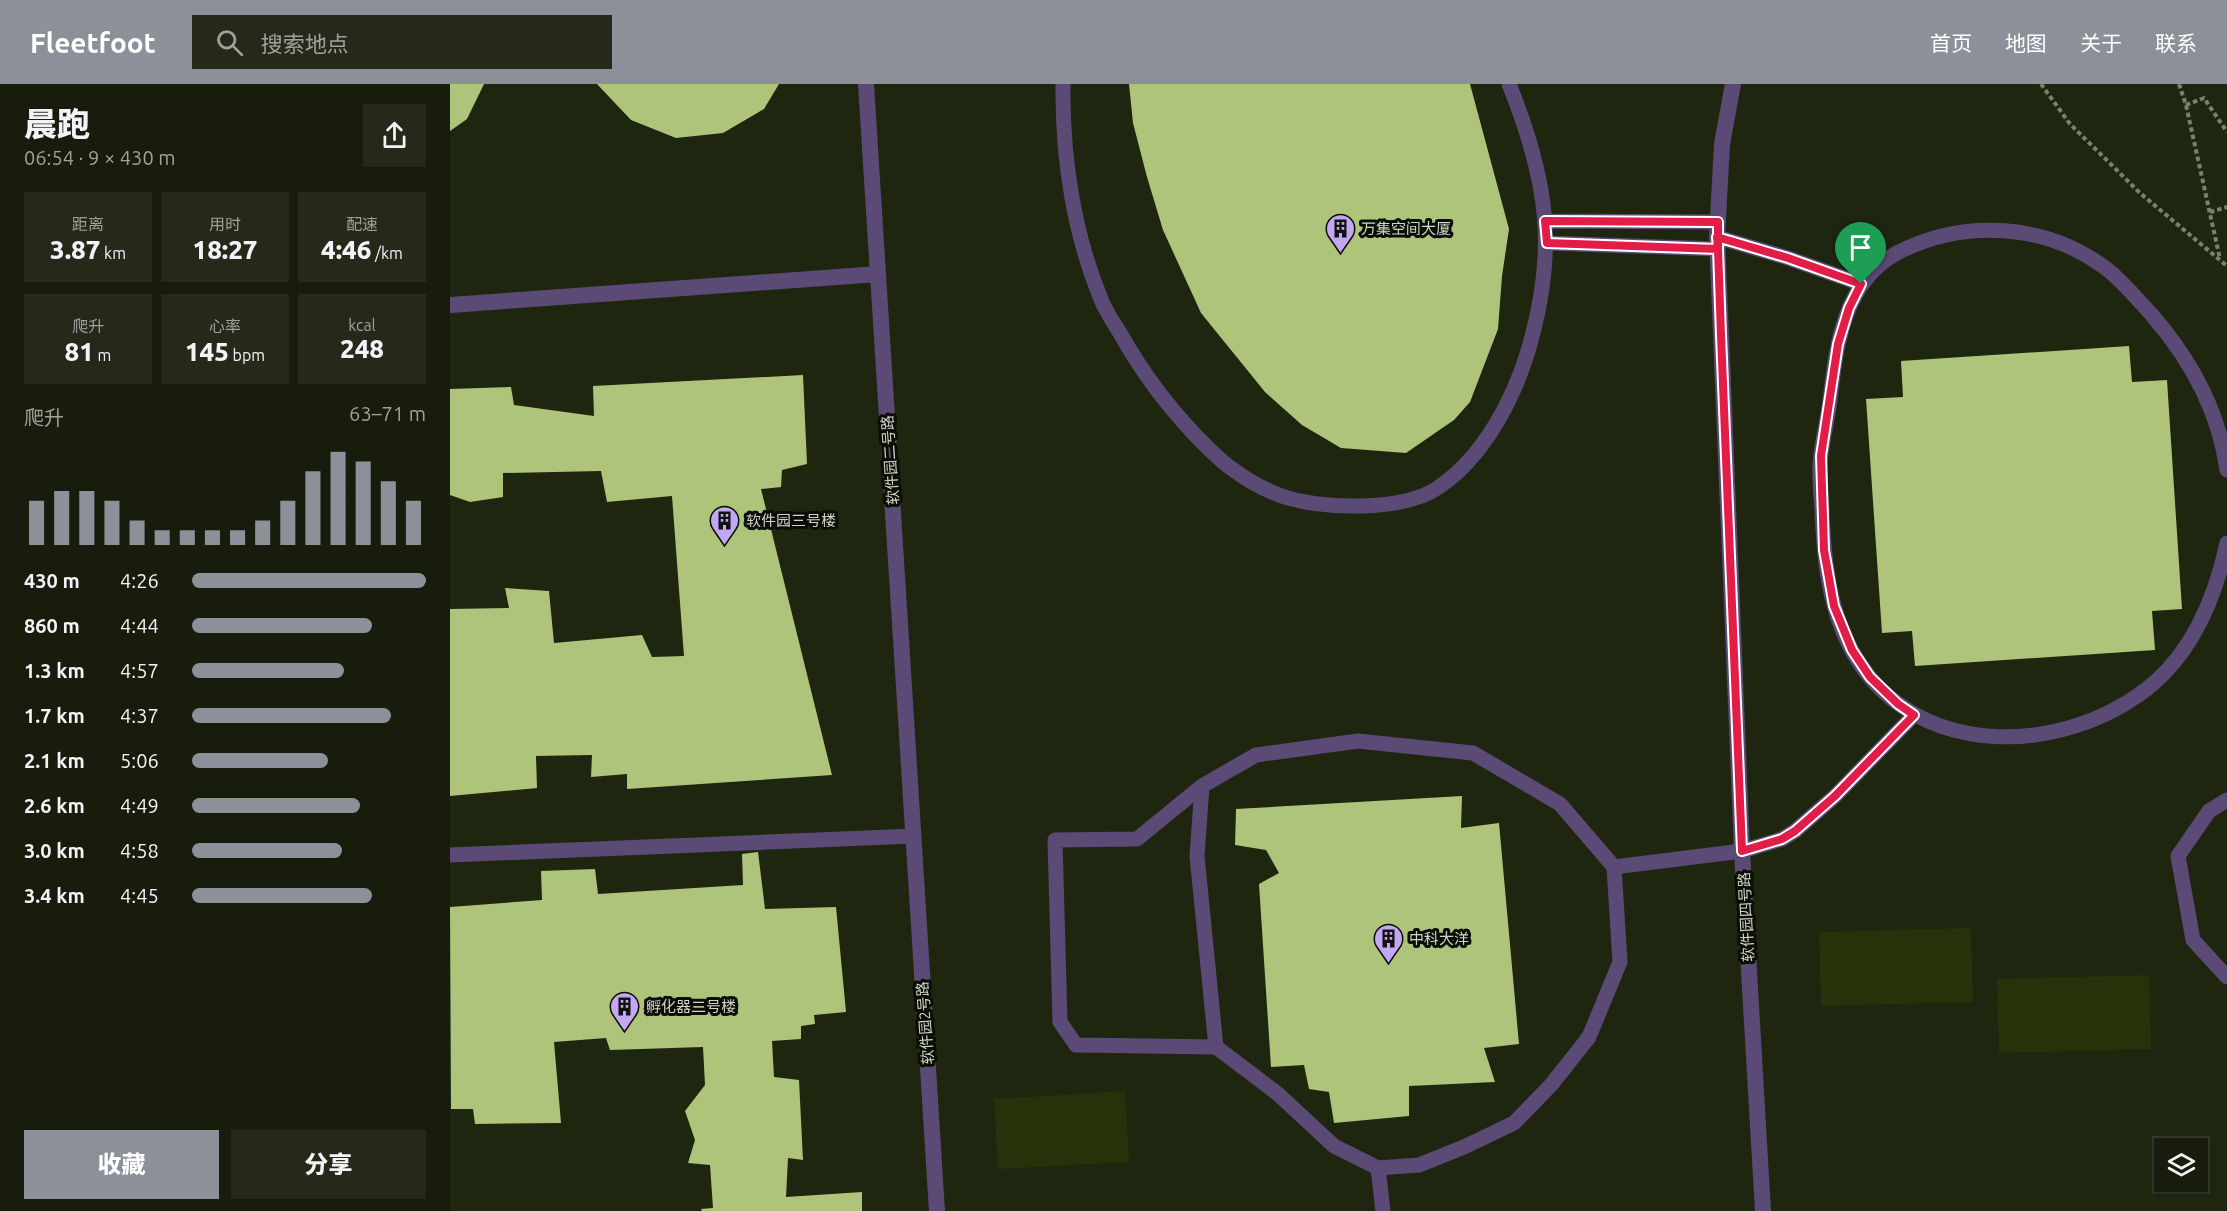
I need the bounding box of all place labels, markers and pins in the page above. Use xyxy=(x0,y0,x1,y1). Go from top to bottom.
building icon: 万集空间大厦 xyxy=(1324,212,1356,254)
place label: 万集空间大厦 xyxy=(1361,220,1451,237)
pin xyxy=(1835,222,1886,284)
building icon: 软件园三号楼 xyxy=(709,504,741,546)
place label: 软件园三号楼 xyxy=(746,512,836,529)
building icon: 中科大洋 xyxy=(1372,922,1404,964)
place label: 中科大洋 xyxy=(1409,930,1469,947)
building icon: 孵化器二号楼 xyxy=(609,990,641,1032)
place label: 孵化器二号楼 xyxy=(646,998,736,1015)

